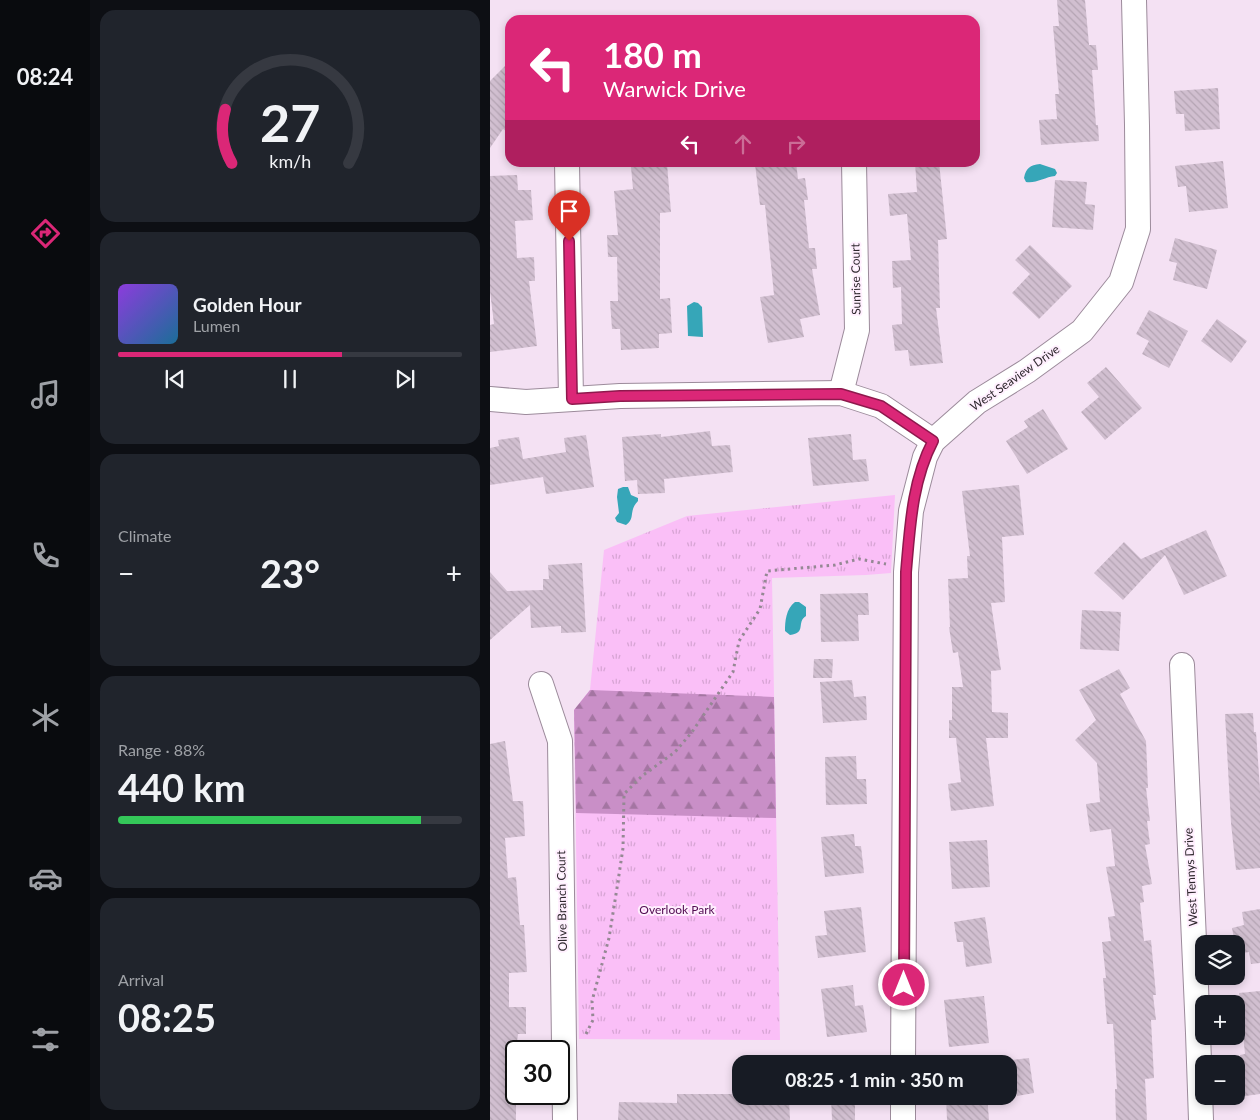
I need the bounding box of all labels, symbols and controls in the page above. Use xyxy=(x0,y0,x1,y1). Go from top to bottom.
text: 180 m xyxy=(603,33,702,75)
icon: left xyxy=(520,35,585,100)
text: 08:24 xyxy=(17,63,73,90)
text: Warwick Drive xyxy=(603,75,746,102)
text: 27 xyxy=(260,91,320,153)
icon: left xyxy=(676,130,704,158)
icon: ahead xyxy=(729,130,757,158)
icon: right xyxy=(782,130,810,158)
text: km/h xyxy=(269,150,311,172)
pin xyxy=(548,190,590,241)
icon: arrive xyxy=(555,197,583,225)
icon: directions xyxy=(28,216,63,251)
street label: Sunrise Court xyxy=(847,242,864,315)
text: Golden Hour xyxy=(193,293,302,316)
text: Lumen xyxy=(193,316,240,335)
street label: West Seaview Drive xyxy=(967,341,1062,414)
icon: previous xyxy=(161,365,189,393)
icon: pause xyxy=(276,365,304,393)
icon: next xyxy=(391,365,419,393)
icon: music xyxy=(28,377,63,412)
text: Climate xyxy=(118,526,171,545)
icon: phone xyxy=(28,538,63,573)
text: 23° xyxy=(260,550,320,596)
text: − xyxy=(118,556,134,590)
text: + xyxy=(446,556,462,590)
icon: climate xyxy=(28,700,63,735)
text: Range · 88% xyxy=(118,740,205,759)
text: 440 km xyxy=(118,764,246,810)
street label: West Tennys Drive xyxy=(1180,827,1201,927)
street label: Olive Branch Court xyxy=(553,850,570,952)
icon: car xyxy=(28,861,63,896)
park label: Overlook Park xyxy=(639,902,716,917)
map controls xyxy=(1195,935,1245,1105)
button: layers xyxy=(1195,935,1245,985)
position arrow xyxy=(877,958,929,1010)
text: Arrival xyxy=(118,970,164,989)
text: 08:25 xyxy=(118,994,216,1040)
button: + xyxy=(1195,995,1245,1045)
icon: filters xyxy=(28,1022,63,1057)
speed limit sign: 30 xyxy=(505,1040,570,1105)
button: − xyxy=(1195,1055,1245,1105)
text: 08:25 · 1 min · 350 m xyxy=(785,1068,964,1091)

